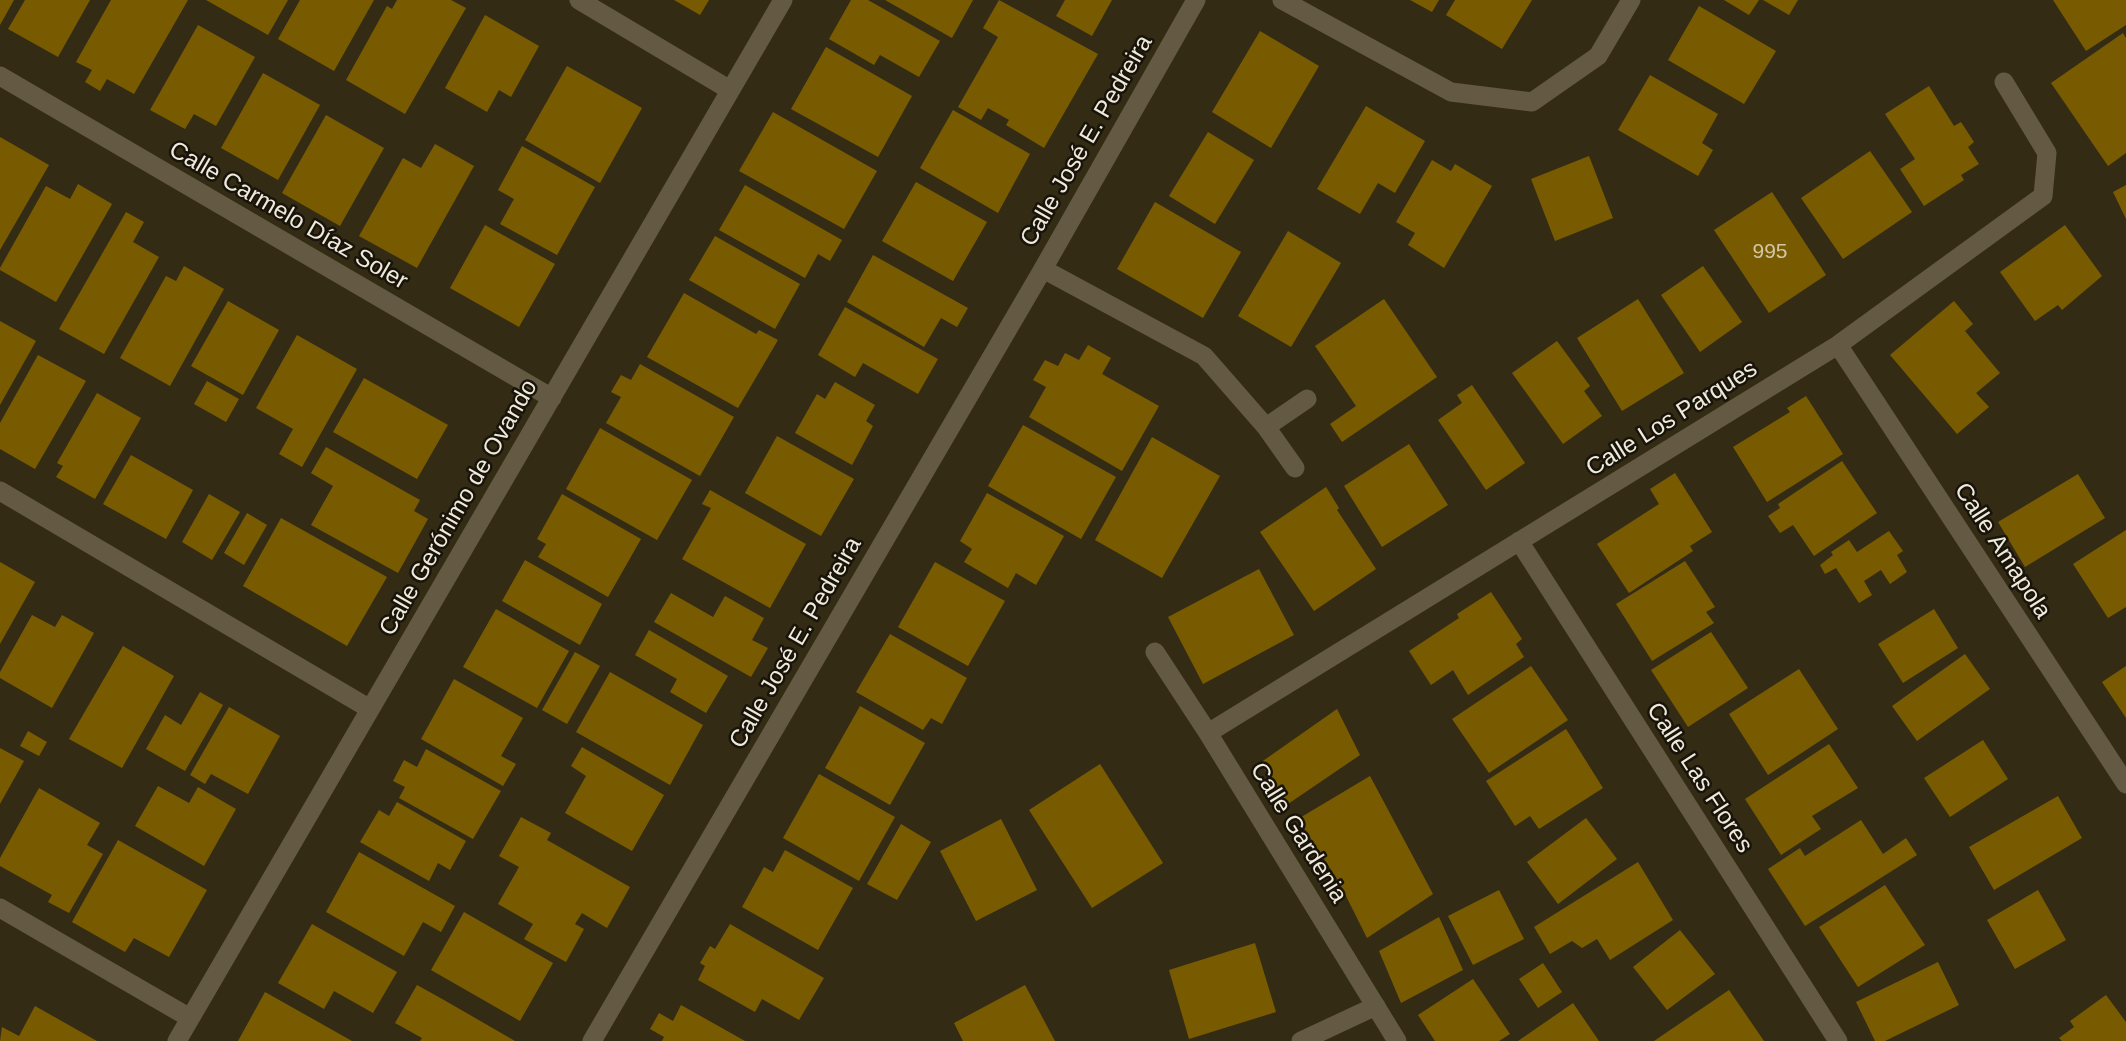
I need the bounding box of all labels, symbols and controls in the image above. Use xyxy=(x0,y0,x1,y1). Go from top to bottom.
street label: Calle José E. Pedreira xyxy=(1015,30,1159,252)
street label: Calle Carmelo Díaz Soler xyxy=(164,136,412,296)
house number: 995 xyxy=(1752,239,1788,265)
street label: Calle Los Parques xyxy=(1581,355,1763,483)
street label: Calle Gerónimo de Ovando xyxy=(374,375,544,641)
street label: Calle Amapola xyxy=(1947,478,2057,624)
street label: Calle José E. Pedreira xyxy=(724,532,868,754)
street label: Calle Las Flores xyxy=(1640,697,1758,859)
street label: Calle Gardenia xyxy=(1243,757,1353,909)

